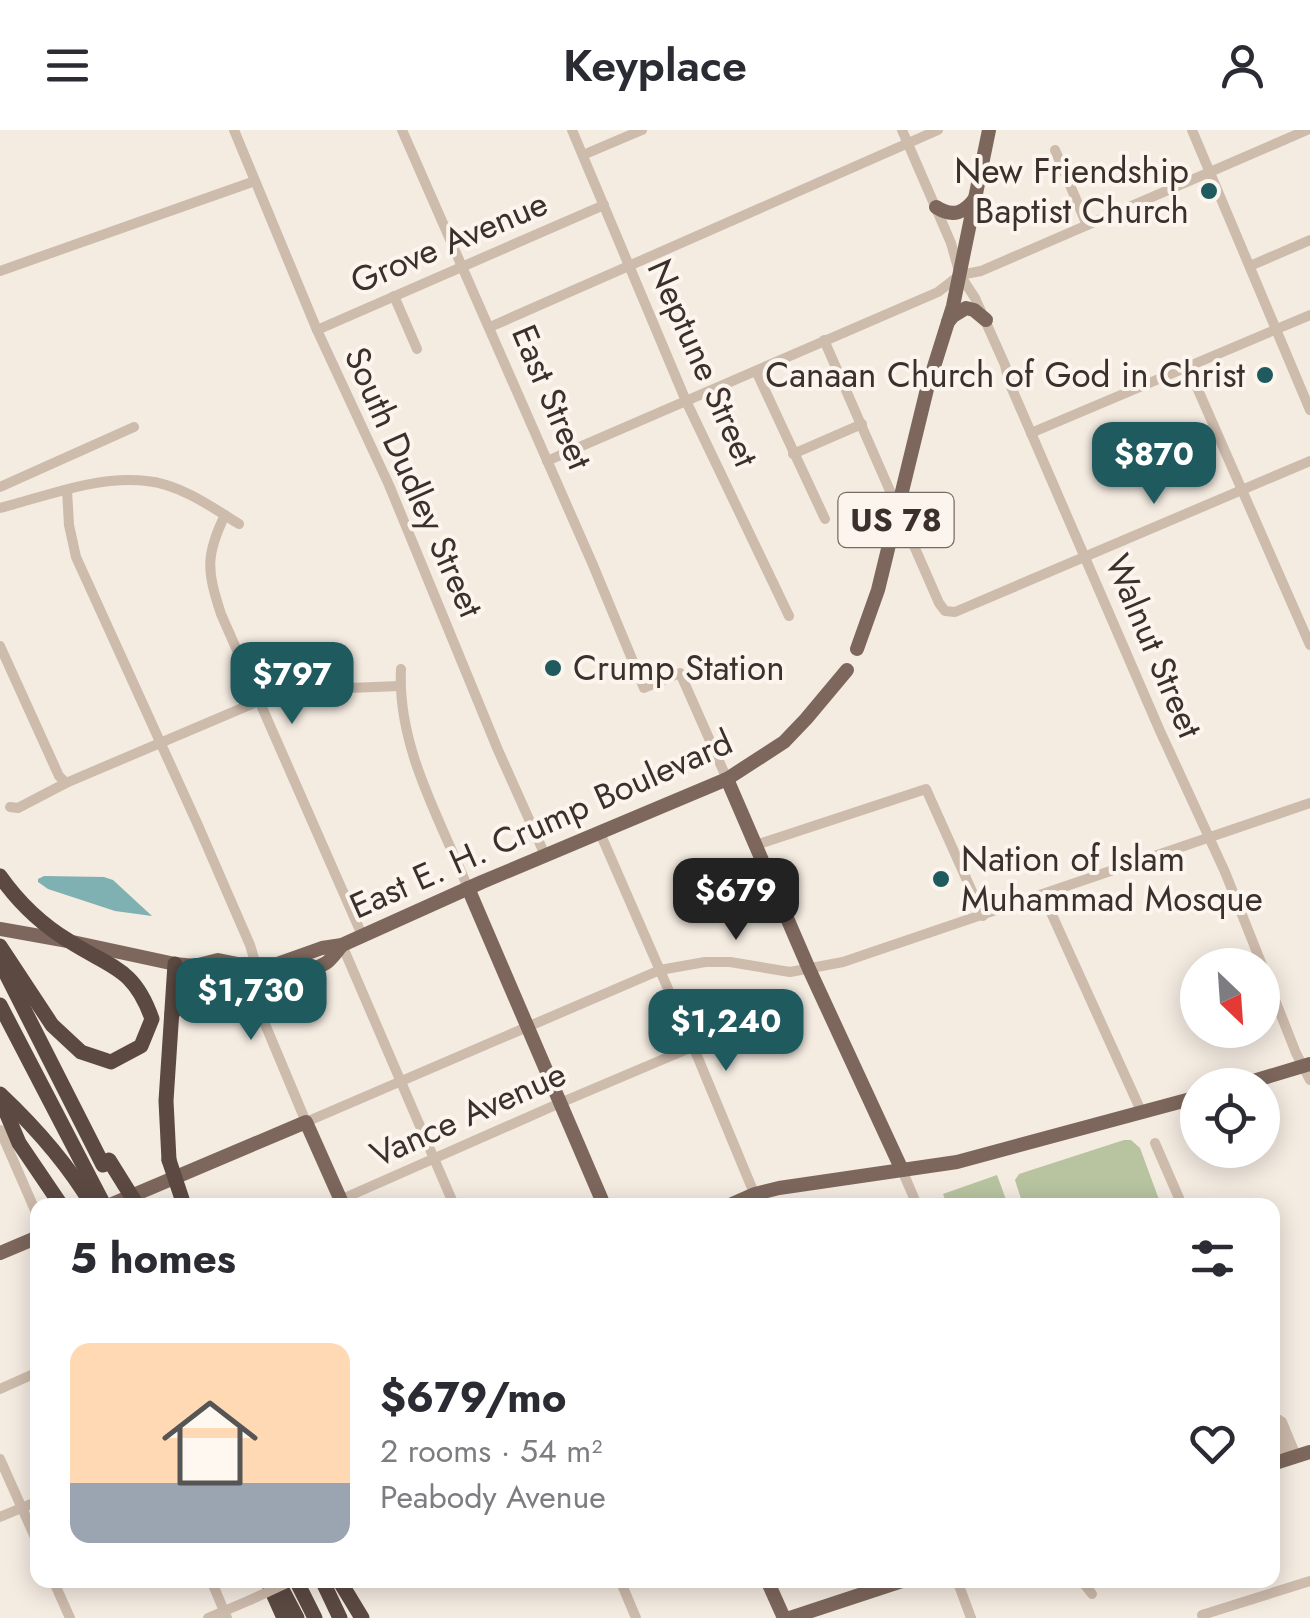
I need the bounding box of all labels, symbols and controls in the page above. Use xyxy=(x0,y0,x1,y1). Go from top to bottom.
text: Keyplace xyxy=(563,33,747,98)
icon: menu xyxy=(40,38,95,93)
icon: person xyxy=(1215,38,1270,93)
place label: New Friendship Baptist Church xyxy=(954,146,1189,236)
street label: Grove Avenue xyxy=(343,178,555,306)
marker: New Friendship Baptist Church xyxy=(1198,180,1220,202)
street label: Neptune Street xyxy=(635,251,771,475)
street label: East Street xyxy=(499,317,605,478)
street label: South Dudley Street xyxy=(332,339,496,626)
place label: Canaan Church of God in Christ xyxy=(765,350,1246,400)
marker: Canaan Church of God in Christ xyxy=(1254,364,1276,386)
pin: $870 xyxy=(1095,422,1213,507)
text: $870 xyxy=(1114,431,1194,477)
road number: US 78 xyxy=(838,493,954,547)
street label: Walnut Street xyxy=(1093,546,1215,746)
pin: $797 xyxy=(233,642,351,727)
place label: Crump Station xyxy=(573,643,785,693)
text: $797 xyxy=(253,651,331,697)
marker: Crump Station xyxy=(542,657,564,679)
street label: East E. H. Crump Boulevard xyxy=(342,717,740,931)
place label: Nation of Islam Muhammad Mosque xyxy=(961,834,1263,924)
pin: $679 xyxy=(677,858,795,943)
text: $679 xyxy=(695,867,777,913)
marker: Nation of Islam Muhammad Mosque xyxy=(930,868,952,890)
north arrow xyxy=(1180,948,1280,1048)
map controls xyxy=(1180,948,1280,1168)
pin: $1,730 xyxy=(170,958,332,1043)
text: $1,730 xyxy=(198,967,304,1013)
pin: $1,240 xyxy=(645,989,807,1074)
text: $1,240 xyxy=(670,998,782,1044)
street label: Vance Avenue xyxy=(362,1049,574,1179)
button: locate xyxy=(1180,1068,1280,1168)
text: 5 homes xyxy=(70,1228,236,1289)
icon: filters xyxy=(1185,1231,1240,1286)
text: $679/mo xyxy=(380,1367,567,1428)
icon: home xyxy=(150,1383,270,1503)
icon: heart xyxy=(1185,1416,1240,1471)
text: 2 rooms · 54 m² xyxy=(380,1428,602,1474)
text: Peabody Avenue xyxy=(380,1474,606,1520)

